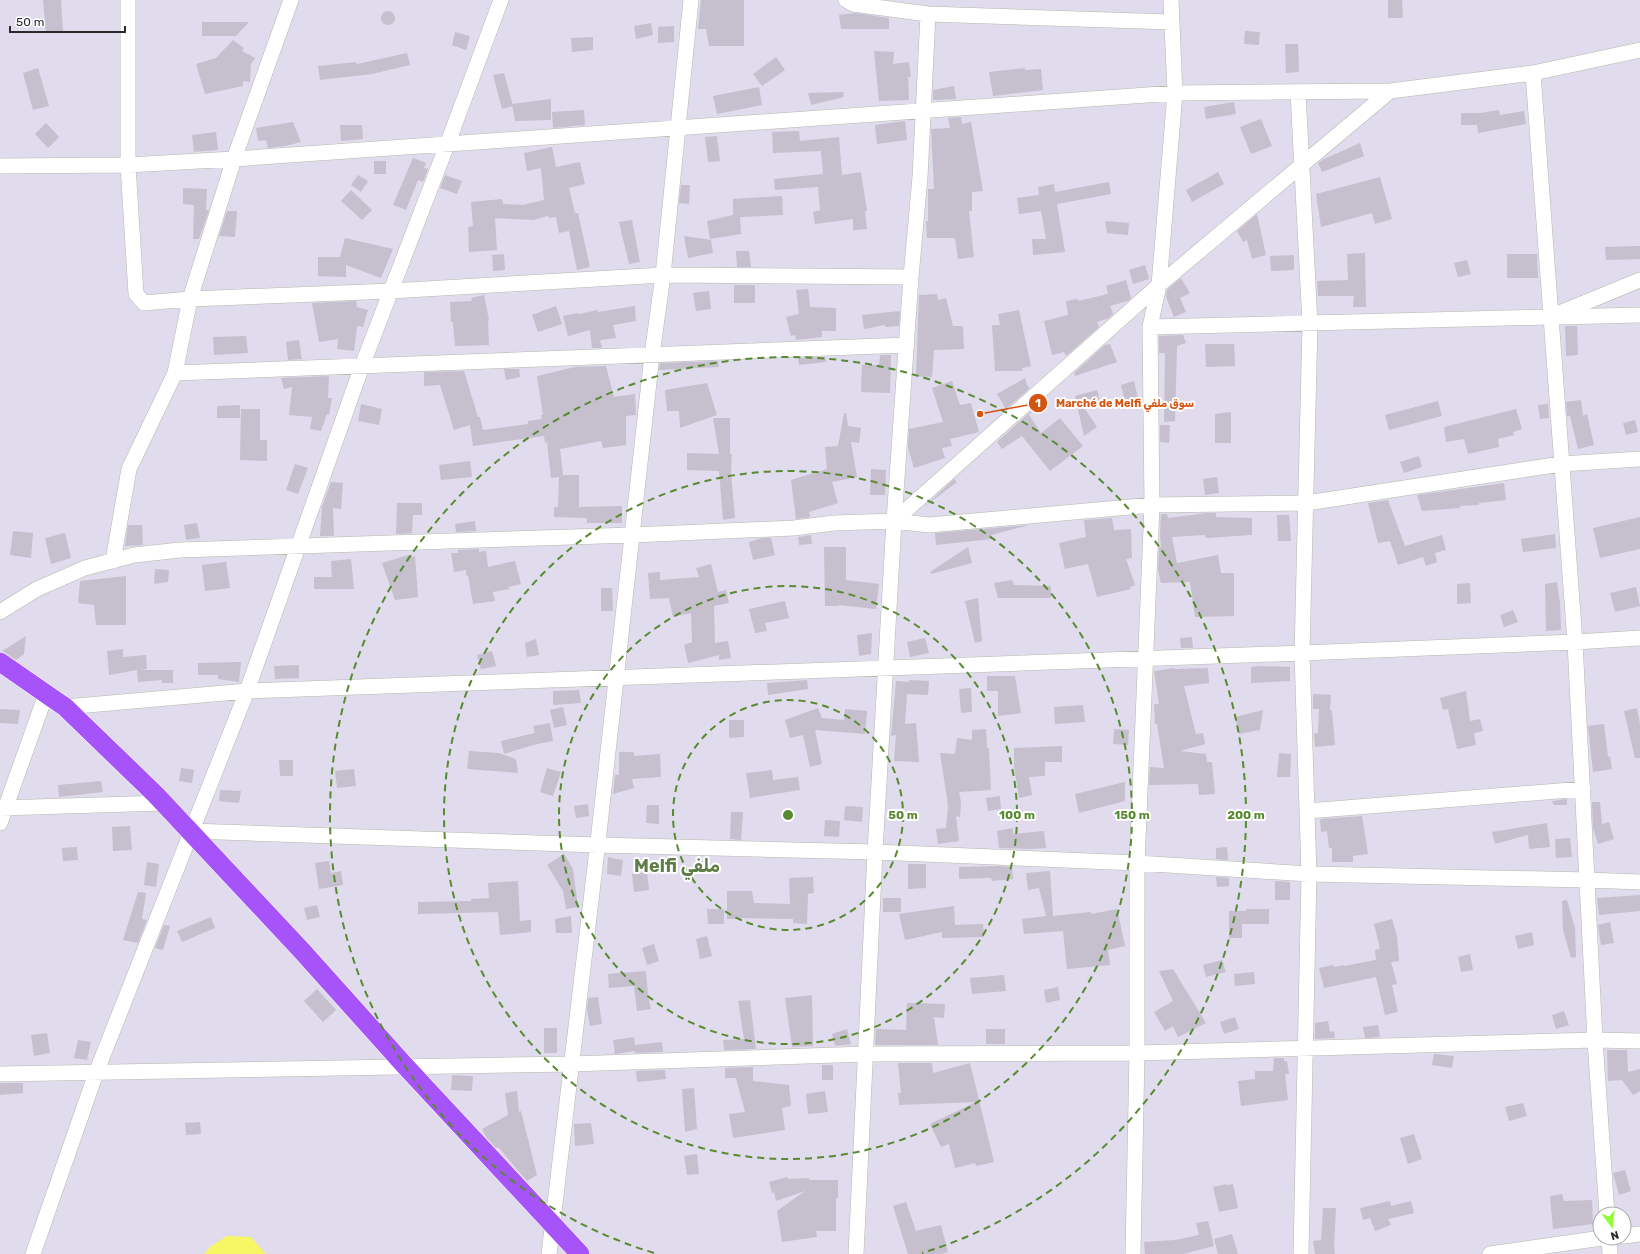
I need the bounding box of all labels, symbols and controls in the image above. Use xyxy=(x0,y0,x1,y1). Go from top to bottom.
scale bar xyxy=(10,8,125,34)
text: 50 m xyxy=(16,15,44,29)
callout: Marché de Melfi سوق ملفي xyxy=(1028,392,1202,415)
text: 1 xyxy=(1035,396,1041,410)
text: Marché de Melfi سوق ملفي xyxy=(1056,397,1194,412)
centre of rings xyxy=(781,808,795,822)
text: 50 m xyxy=(888,808,918,822)
text: 100 m xyxy=(999,808,1035,822)
text: 150 m xyxy=(1114,808,1150,822)
text: 200 m xyxy=(1227,808,1265,822)
district label: Melfi ملفي xyxy=(634,855,720,880)
north arrow xyxy=(1592,1206,1632,1246)
text: N xyxy=(1609,1228,1620,1242)

